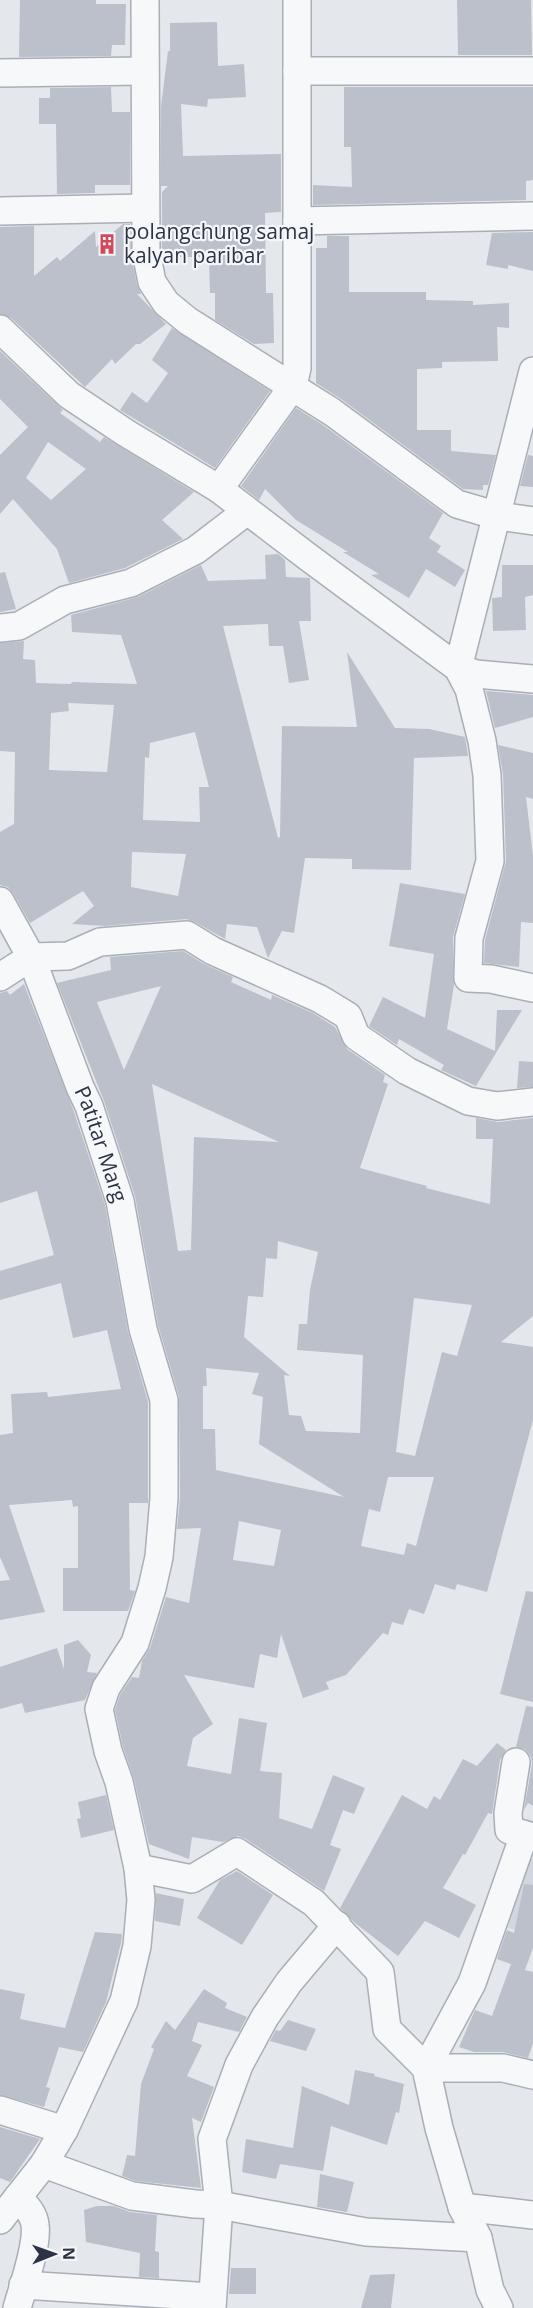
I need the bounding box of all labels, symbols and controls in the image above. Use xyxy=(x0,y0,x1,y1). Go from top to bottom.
place label: polangchung samaj kalyan paribar xyxy=(124,217,314,269)
building icon: polangchung samaj kalyan paribar xyxy=(95,232,119,256)
street label: Patitar Marg xyxy=(69,1081,134,1206)
north arrow xyxy=(24,2224,84,2284)
text: N xyxy=(58,2247,80,2260)

